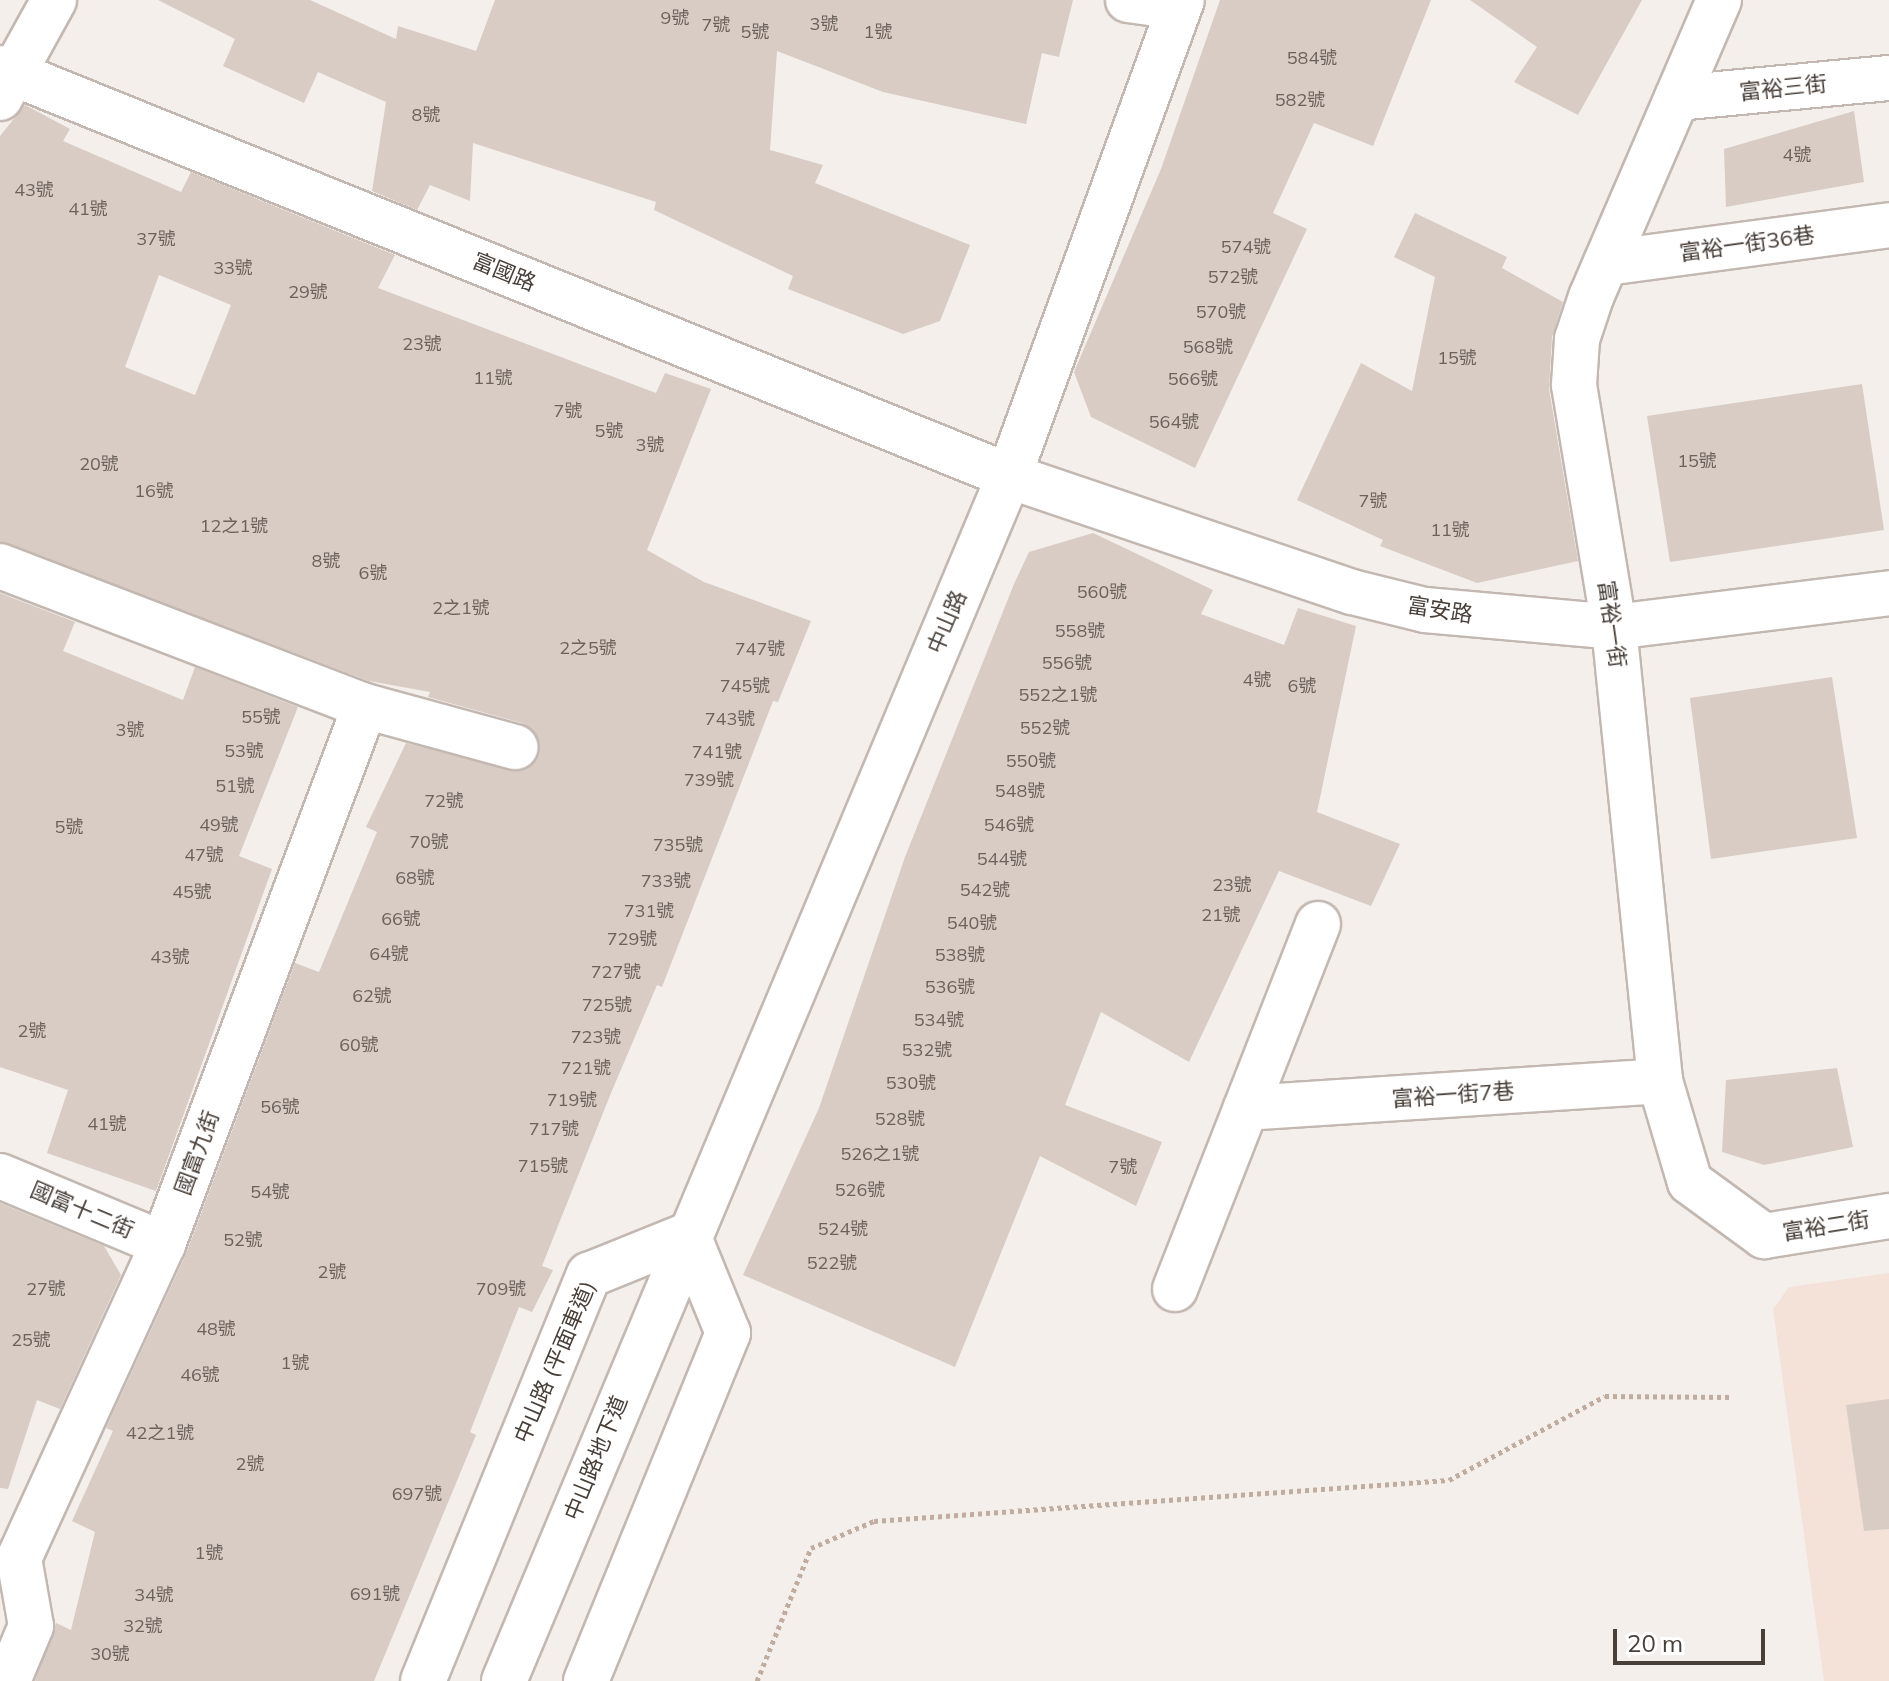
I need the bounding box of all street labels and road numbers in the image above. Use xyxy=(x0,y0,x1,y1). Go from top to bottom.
street label: 富裕三街 xyxy=(1738,70,1828,106)
street label: 富裕一街36巷 xyxy=(1678,221,1816,267)
street label: 富國路 xyxy=(468,247,540,297)
street label: 富裕一街 xyxy=(1593,579,1631,669)
street label: 中山路 xyxy=(922,586,972,658)
street label: 富安路 xyxy=(1405,592,1475,628)
street label: 富裕一街7巷 xyxy=(1391,1078,1515,1112)
street label: 國富九街 xyxy=(170,1107,224,1199)
street label: 國富十二街 xyxy=(26,1176,138,1244)
street label: 富裕二街 xyxy=(1780,1206,1872,1246)
street label: 中山路 (平面車道) xyxy=(509,1277,601,1447)
street label: 中山路地下道 xyxy=(559,1392,633,1524)

